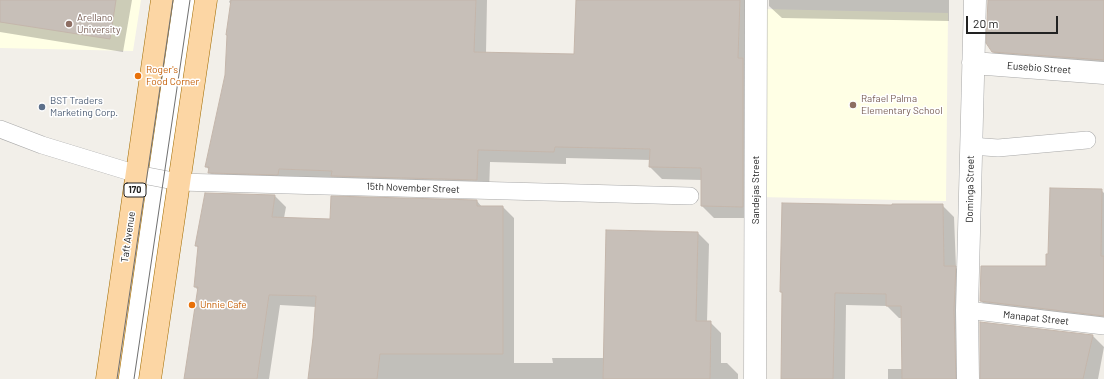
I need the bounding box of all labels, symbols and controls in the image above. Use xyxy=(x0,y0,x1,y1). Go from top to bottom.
scale bar xyxy=(968,8,1060,34)
place label: Arellano University xyxy=(77,12,121,36)
text: 20 m xyxy=(973,16,999,30)
marker: Arellano University xyxy=(64,19,74,29)
street label: Eusebio Street xyxy=(1007,60,1071,76)
place label: Roger's Food Corner xyxy=(146,64,199,88)
marker: Roger's Food Corner xyxy=(133,71,143,81)
place label: Rafael Palma Elementary School xyxy=(861,93,942,116)
place label: BST Traders Marketing Corp. xyxy=(50,95,118,118)
marker: Rafael Palma Elementary School xyxy=(848,100,858,110)
marker: BST Traders Marketing Corp. xyxy=(37,102,47,112)
street label: Dominga Street xyxy=(963,155,977,223)
street label: Sandejas Street xyxy=(750,156,762,224)
street label: 15th November Street xyxy=(366,180,460,196)
road number: 170 xyxy=(124,183,146,197)
street label: Taft Avenue xyxy=(118,211,138,263)
place label: Unnie Cafe xyxy=(200,299,247,311)
marker: Unnie Cafe xyxy=(187,300,197,310)
street label: Manapat Street xyxy=(1002,309,1070,327)

